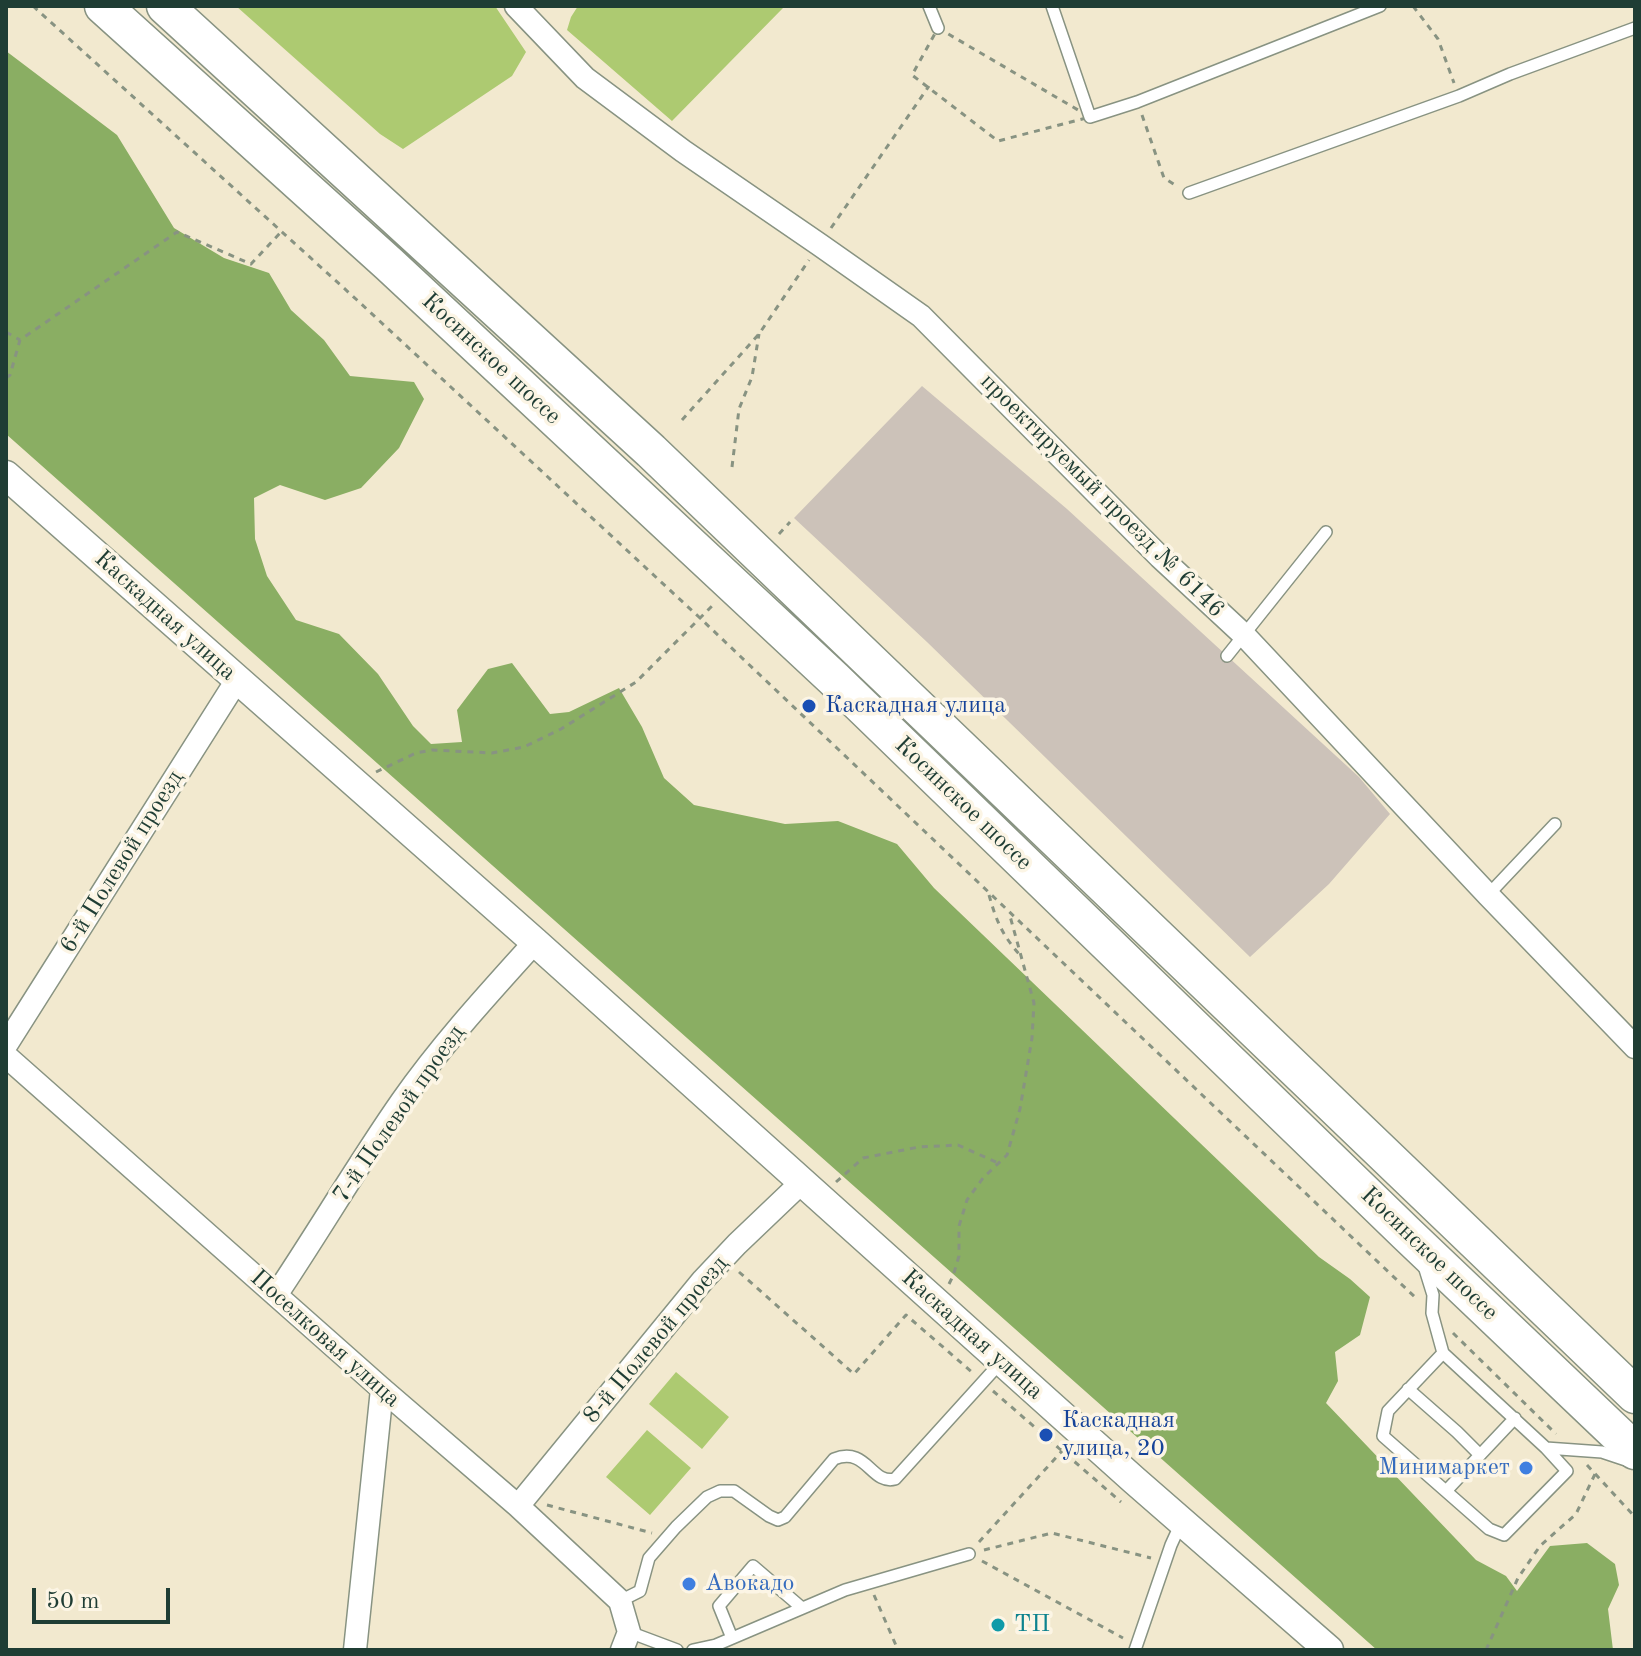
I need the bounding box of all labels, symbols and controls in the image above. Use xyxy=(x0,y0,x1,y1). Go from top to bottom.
street label: Косинское шоссе xyxy=(415,287,567,431)
street label: проектируемый проезд № 6146 xyxy=(974,368,1230,624)
street label: Каскадная улица xyxy=(88,545,242,687)
place label: Каскадная улица xyxy=(825,692,1006,720)
marker: Каскадная улица xyxy=(800,697,818,715)
street label: Косинское шоссе xyxy=(888,731,1038,877)
street label: 6-й Полевой проезд xyxy=(54,765,190,959)
street label: 7-й Полевой проезд xyxy=(327,1020,471,1208)
street label: Косинское шоссе xyxy=(1354,1181,1504,1327)
street label: 8-й Полевой проезд xyxy=(577,1250,735,1430)
street label: Поселковая улица xyxy=(244,1264,406,1414)
street label: Каскадная улица xyxy=(895,1264,1049,1406)
place label: Каскадная улица, 20 xyxy=(1062,1407,1175,1463)
marker: Каскадная улица, 20 xyxy=(1037,1426,1055,1444)
place label: Минимаркет xyxy=(1378,1454,1510,1482)
marker: Минимаркет xyxy=(1517,1459,1535,1477)
place label: Авокадо xyxy=(705,1570,794,1598)
scale bar xyxy=(36,1572,174,1622)
marker: Авокадо xyxy=(680,1575,698,1593)
text: 50 m xyxy=(46,1590,100,1614)
place label: ТП xyxy=(1014,1611,1050,1639)
marker: ТП xyxy=(989,1616,1007,1634)

